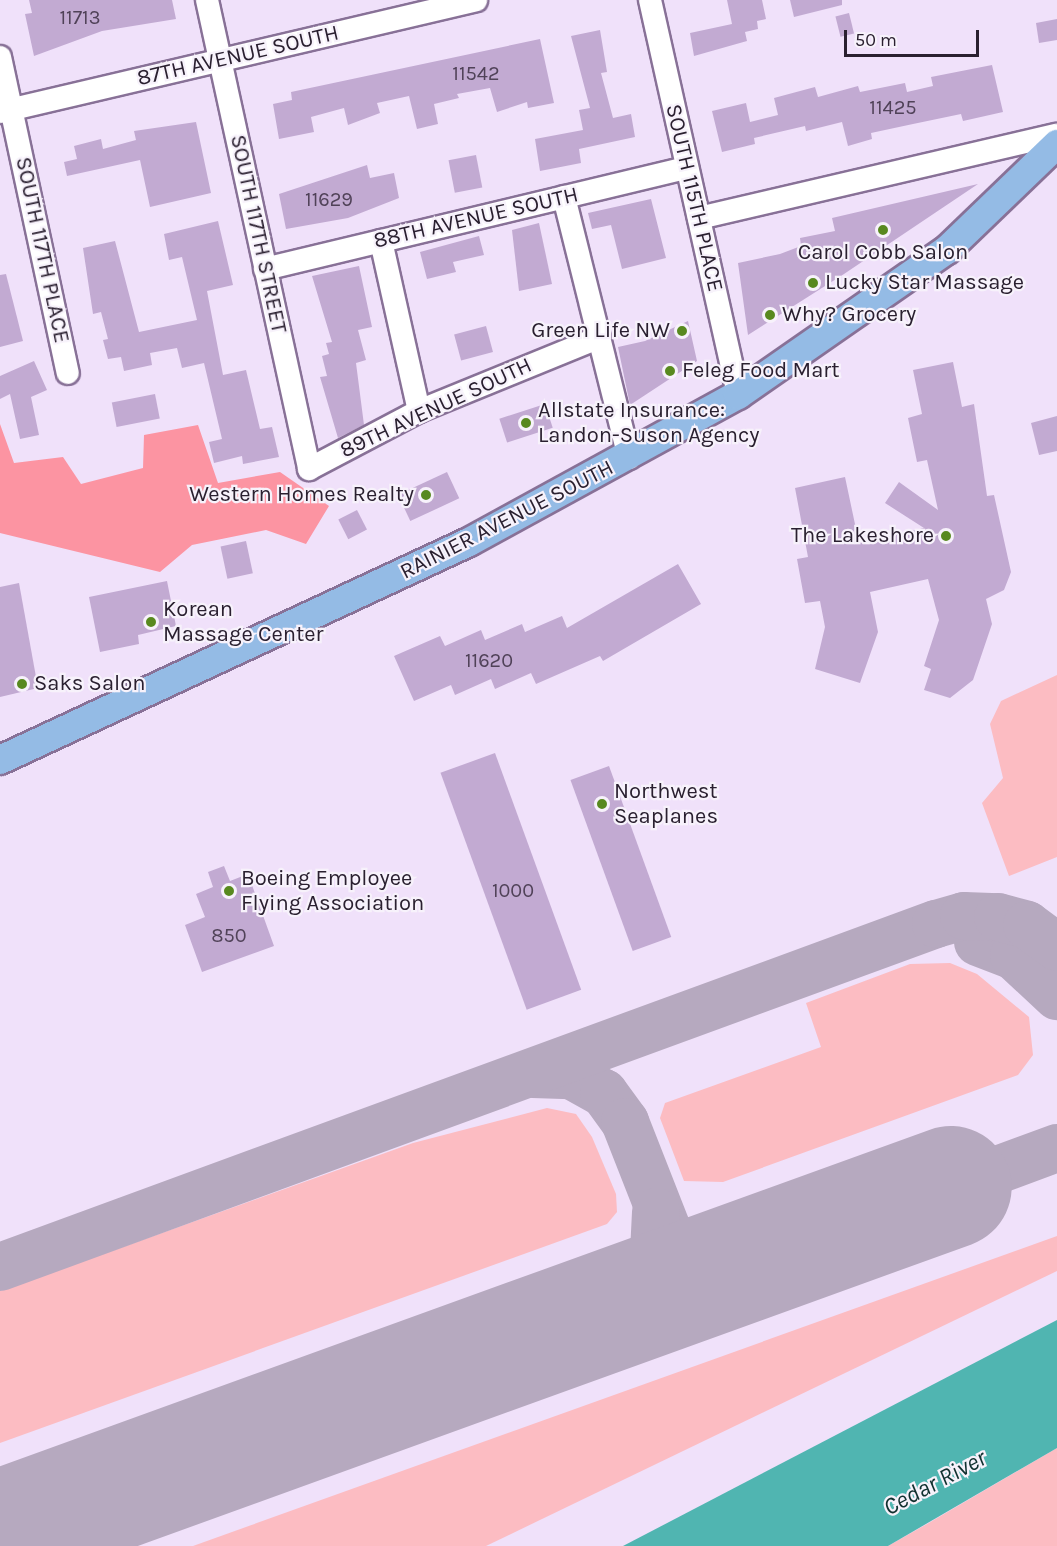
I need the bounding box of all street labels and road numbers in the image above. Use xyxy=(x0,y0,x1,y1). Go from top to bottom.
street label: 87TH AVENUE SOUTH xyxy=(135,20,341,92)
street label: SOUTH 115TH PLACE xyxy=(660,102,728,294)
street label: SOUTH 117TH STREET xyxy=(224,132,292,336)
street label: SOUTH 117TH PLACE xyxy=(9,155,75,345)
street label: 88TH AVENUE SOUTH xyxy=(371,182,581,254)
street label: 89TH AVENUE SOUTH xyxy=(336,352,536,464)
street label: RAINIER AVENUE SOUTH xyxy=(396,455,618,585)

